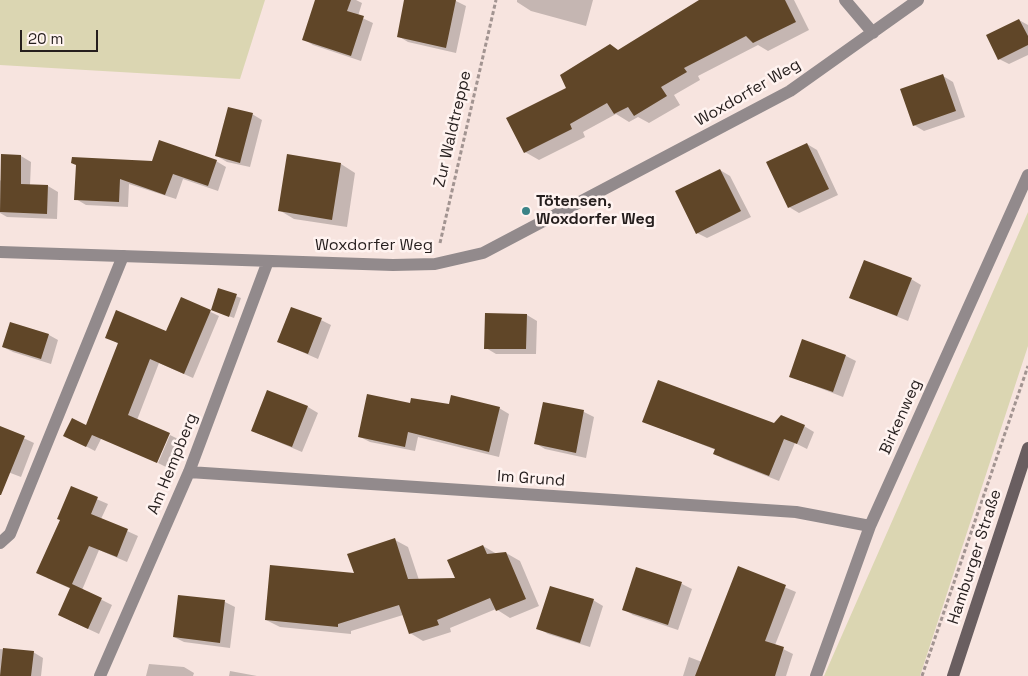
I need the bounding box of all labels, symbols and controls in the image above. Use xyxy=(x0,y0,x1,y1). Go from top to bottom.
scale bar xyxy=(22,20,100,52)
text: 20 m xyxy=(28,29,63,48)
street label: Woxdorfer Weg xyxy=(692,55,804,131)
street label: Zur Waldtreppe xyxy=(430,69,476,189)
place label: Tötensen, Woxdorfer Weg xyxy=(536,192,655,230)
marker: Tötensen, Woxdorfer Weg xyxy=(520,205,532,217)
street label: Woxdorfer Weg xyxy=(315,236,433,256)
street label: Birkenweg xyxy=(876,376,926,458)
street label: Am Hempberg xyxy=(144,410,202,518)
street label: Im Grund xyxy=(496,467,566,491)
street label: Hamburger Straße xyxy=(944,487,1006,627)

